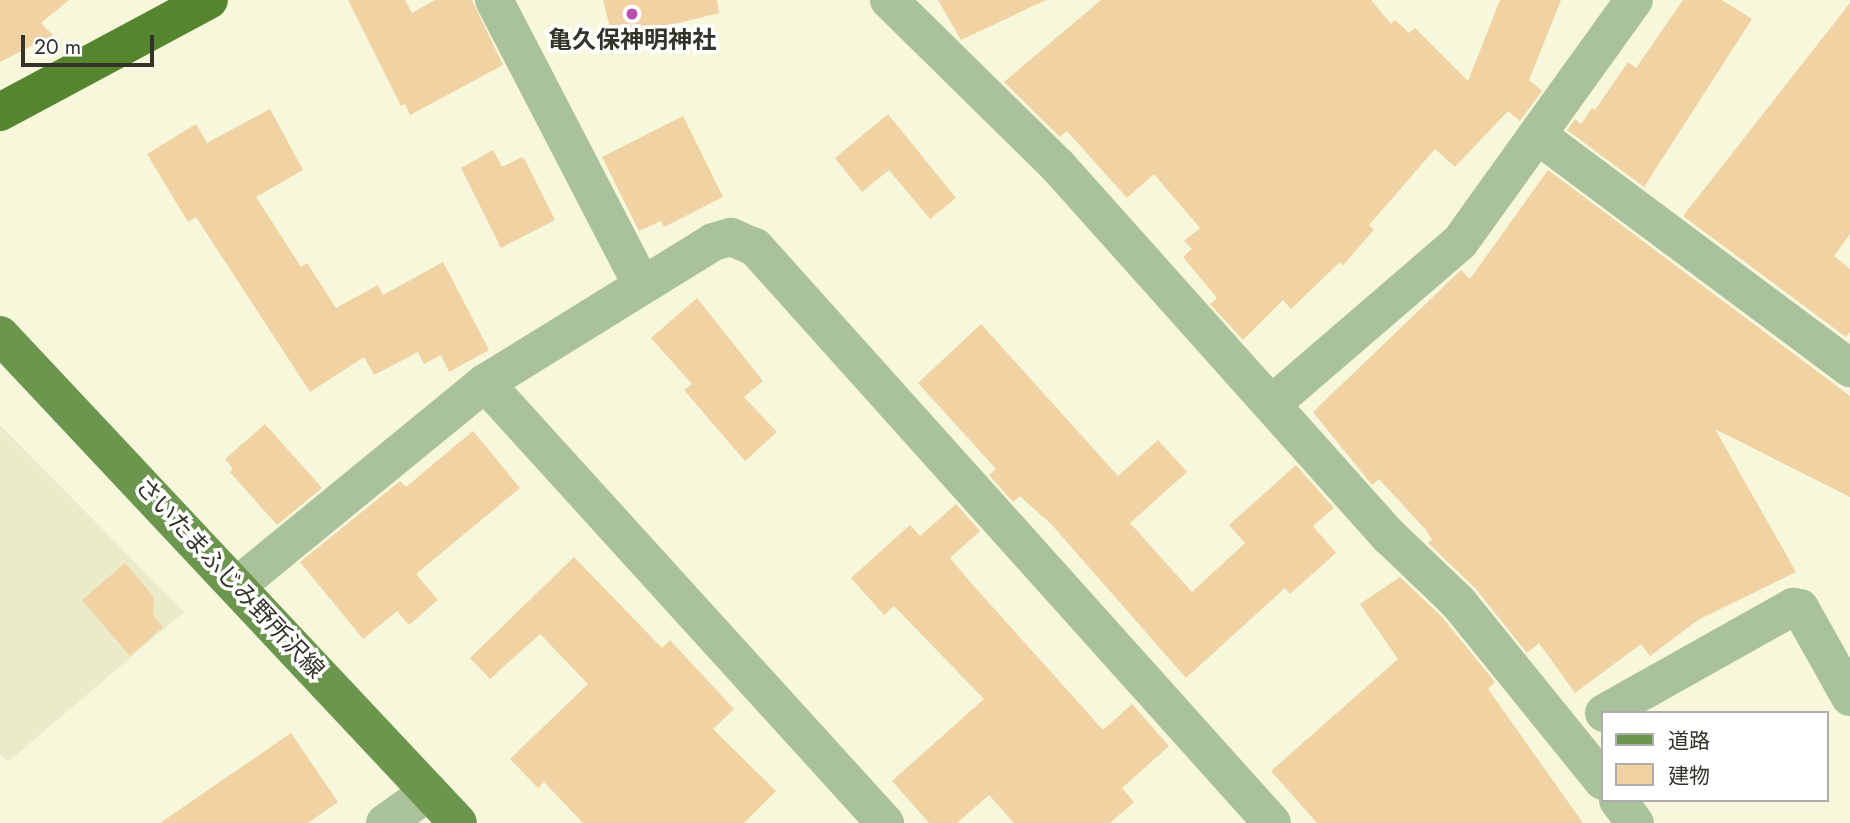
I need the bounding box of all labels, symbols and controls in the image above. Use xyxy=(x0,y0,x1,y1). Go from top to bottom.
marker: 亀久保神明神社 xyxy=(624,6,640,22)
scale bar xyxy=(24,21,158,65)
place label: 亀久保神明神社 xyxy=(548,26,716,54)
text: 20 m xyxy=(34,32,81,62)
street label: さいたまふじみ野所沢線 xyxy=(129,472,331,684)
legend xyxy=(1602,711,1829,802)
text: 道路 xyxy=(1668,726,1710,756)
text: 建物 xyxy=(1668,761,1710,791)

